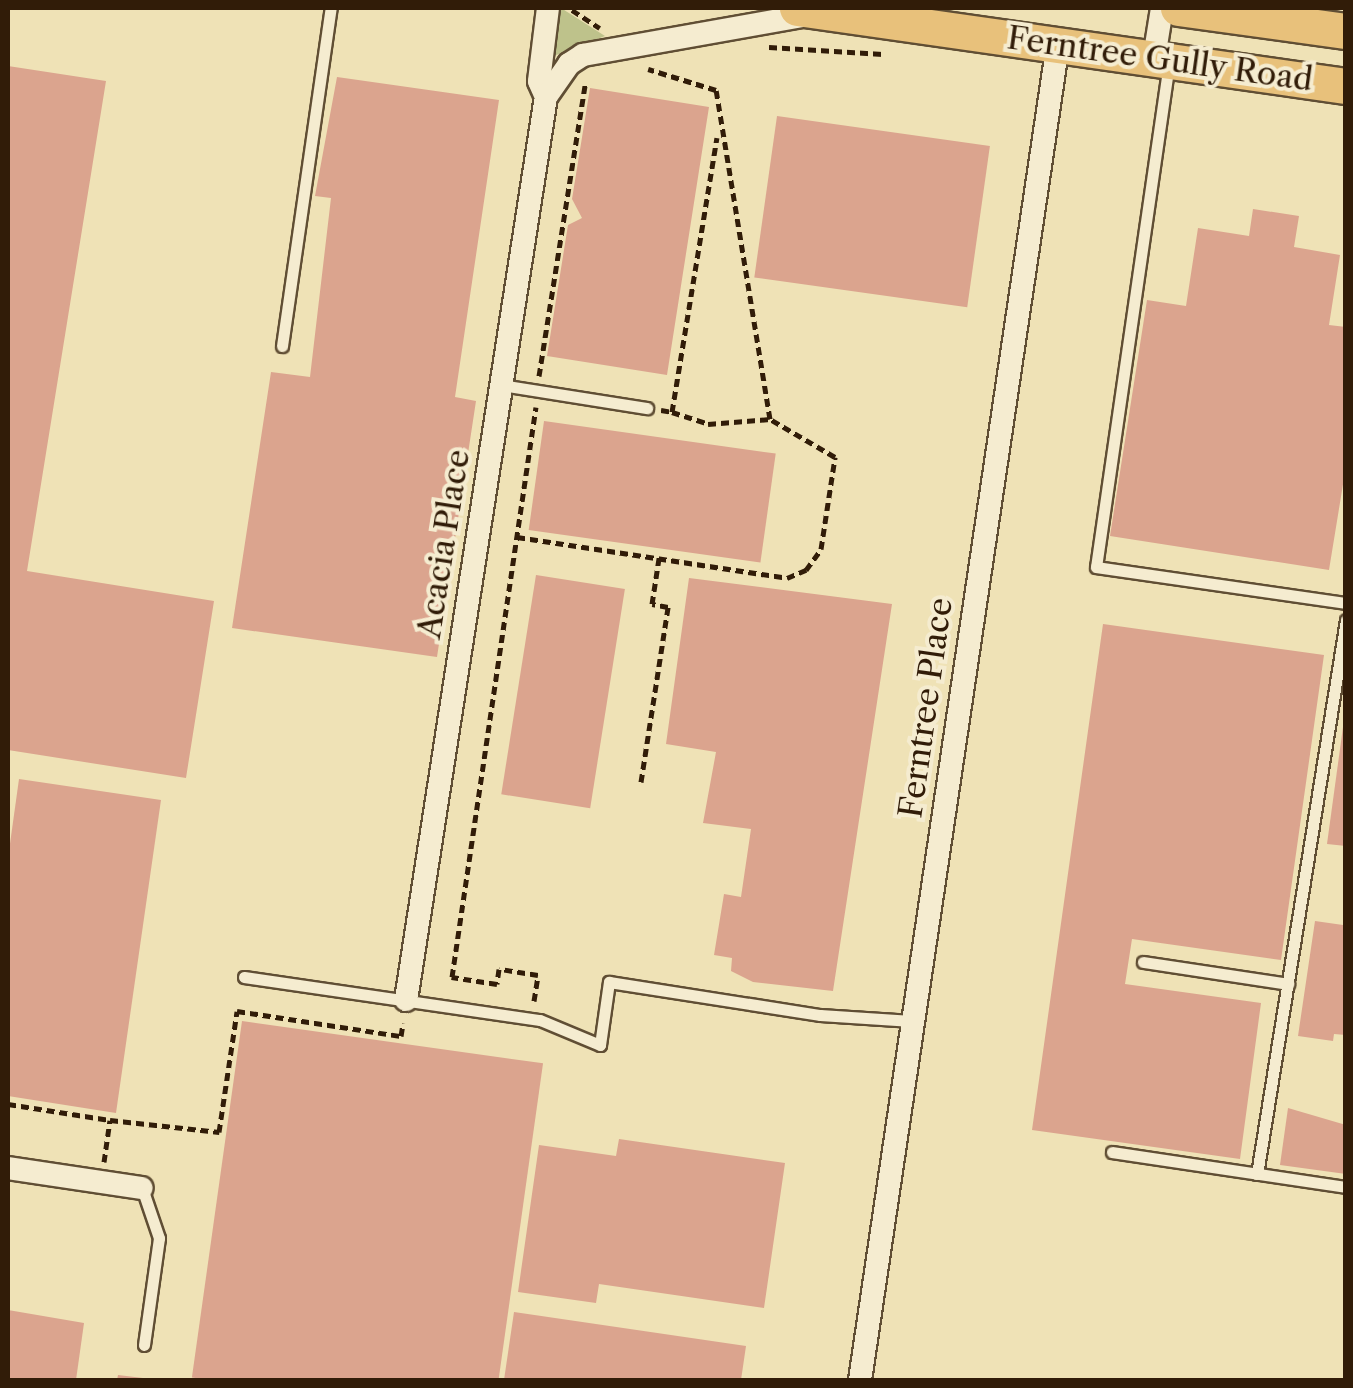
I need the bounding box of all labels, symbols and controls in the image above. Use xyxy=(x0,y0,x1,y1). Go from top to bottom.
street label: Ferntree Gully Road xyxy=(1004,18,1316,100)
street label: Acacia Place xyxy=(410,447,478,641)
street label: Ferntree Place xyxy=(892,595,960,821)

